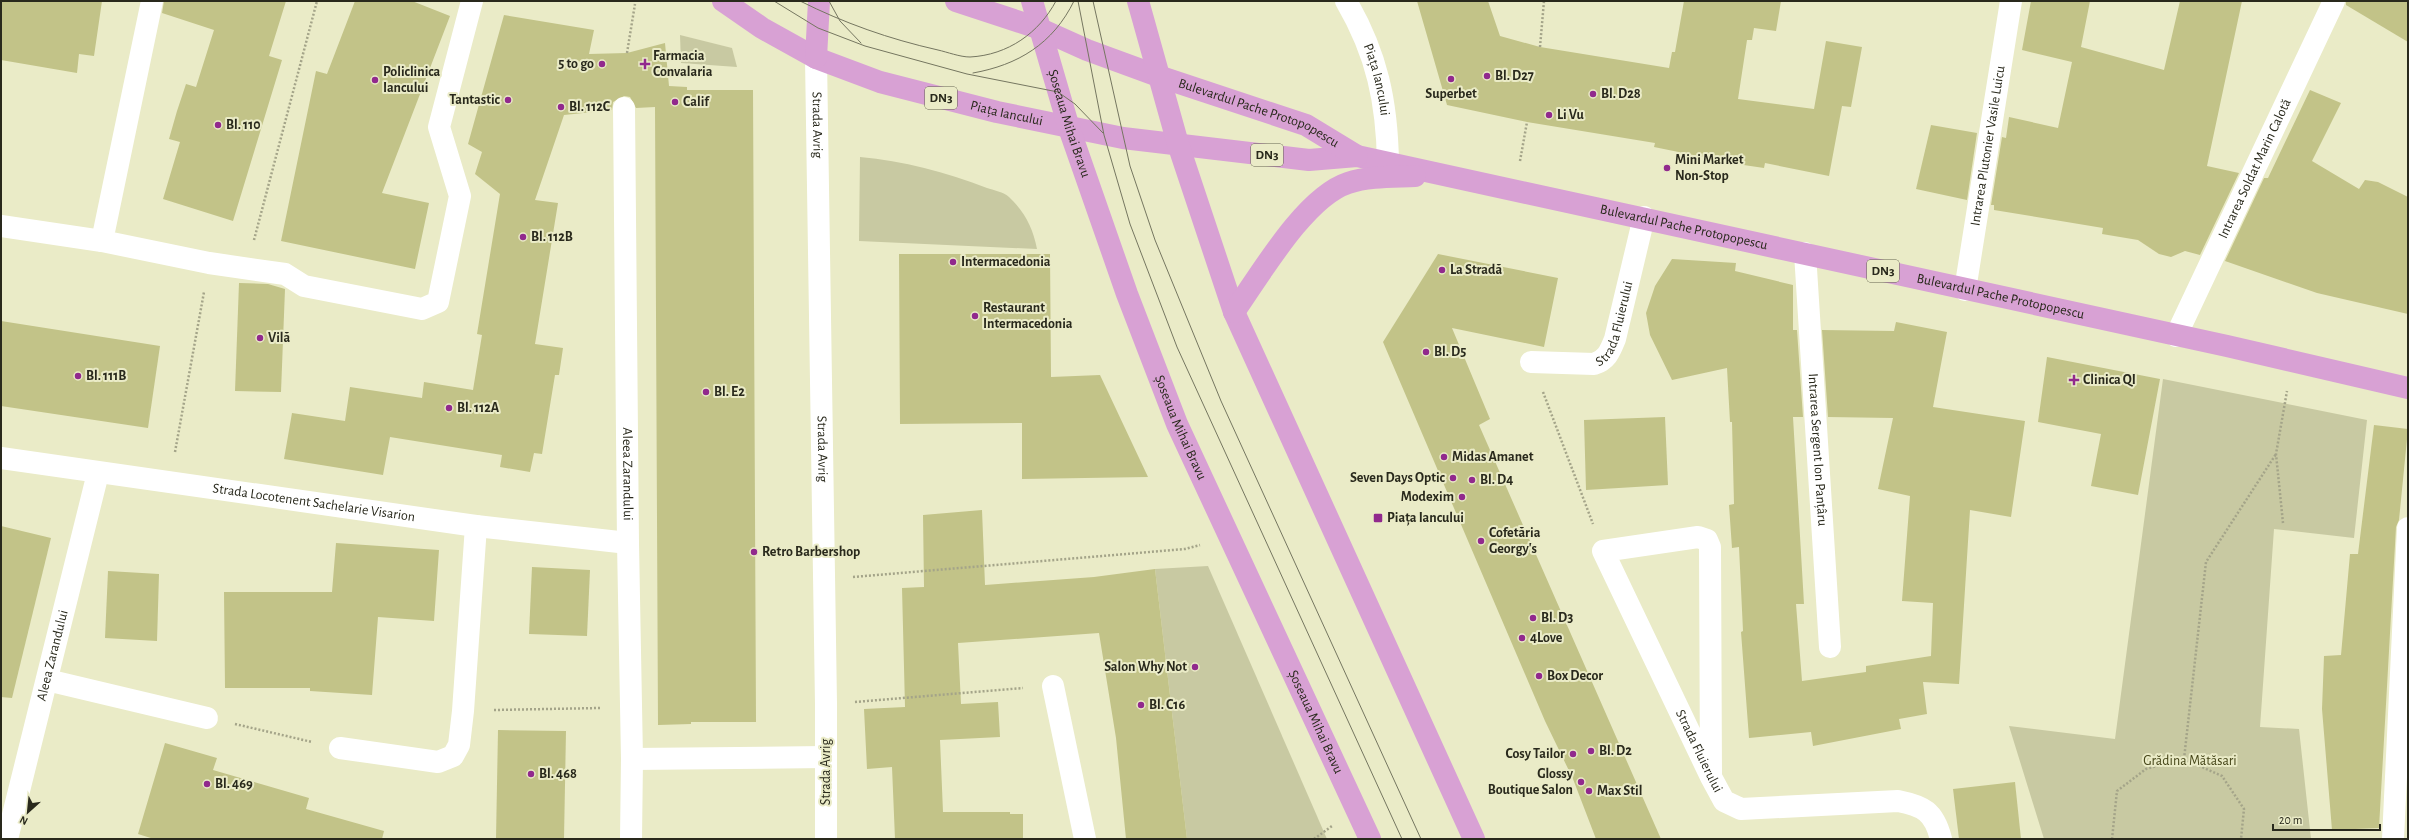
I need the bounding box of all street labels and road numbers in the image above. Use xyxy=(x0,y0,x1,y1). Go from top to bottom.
street label: Piața Iancului xyxy=(1361,42,1392,117)
street label: Intrarea Plutonier Vasile Luicu xyxy=(1968,65,2008,227)
street label: Șoseaua Mihai Bravu xyxy=(1044,68,1093,179)
street label: Bulevardul Pache Protopopescu xyxy=(1176,76,1341,150)
road number: DN3 xyxy=(925,87,957,109)
street label: Strada Avrig xyxy=(810,92,825,159)
street label: Intrarea Soldat Marin Calotă xyxy=(2216,96,2294,241)
street label: Piața Iancului xyxy=(969,98,1044,128)
road number: DN3 xyxy=(1251,144,1283,166)
street label: Bulevardul Pache Protopopescu xyxy=(1599,202,1769,252)
road number: DN3 xyxy=(1867,260,1899,282)
street label: Bulevardul Pache Protopopescu xyxy=(1915,271,2085,322)
street label: Strada Fluierului xyxy=(1593,280,1635,369)
street label: Șoseaua Mihai Bravu xyxy=(1151,373,1209,482)
street label: Intrarea Sergent Ion Panțâru xyxy=(1806,373,1829,526)
street label: Strada Avrig xyxy=(815,416,830,482)
street label: Aleea Zarandului xyxy=(620,427,635,521)
street label: Strada Locotenent Sachelarie Visarion xyxy=(212,481,416,524)
street label: Aleea Zarandului xyxy=(35,609,71,703)
street label: Șoseaua Mihai Bravu xyxy=(1285,668,1346,776)
street label: Strada Fluierului xyxy=(1673,707,1725,795)
street label: Strada Avrig xyxy=(819,739,833,805)

